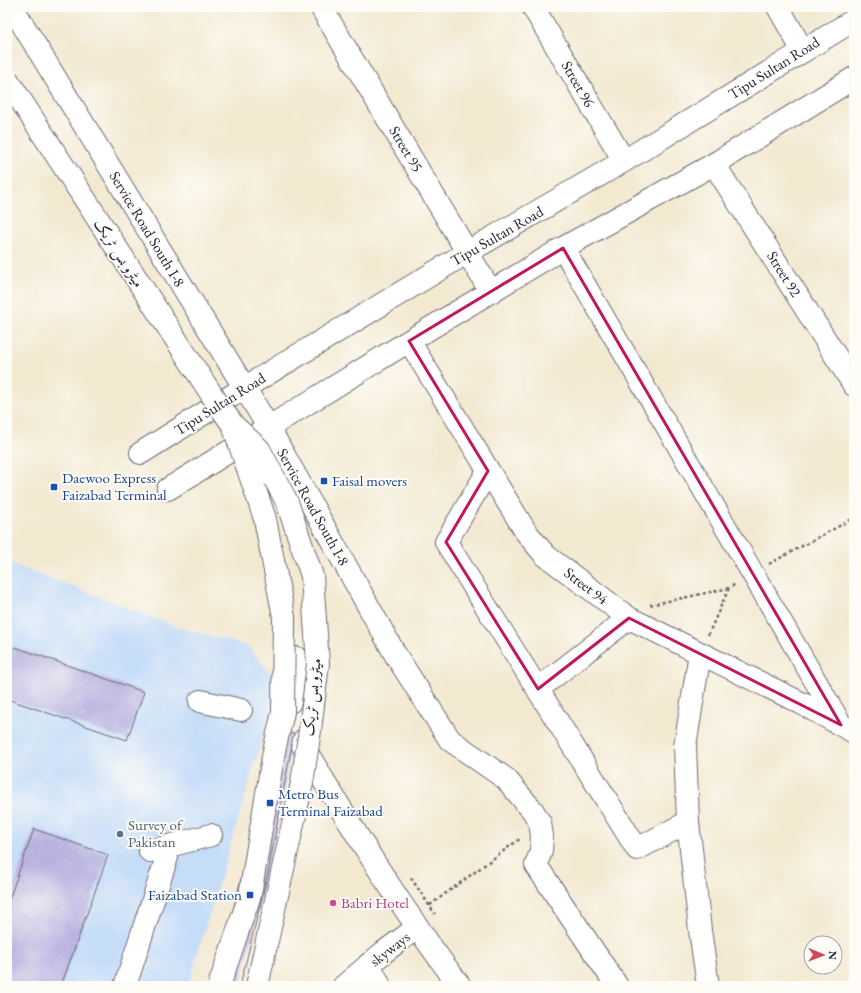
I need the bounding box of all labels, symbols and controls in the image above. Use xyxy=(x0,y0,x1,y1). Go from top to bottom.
street label: Tipu Sultan Road xyxy=(725,32,823,103)
street label: Street 96 xyxy=(558,57,599,110)
street label: Street 95 xyxy=(385,122,428,175)
street label: Service Road South I-8 xyxy=(105,168,189,290)
street label: Tipu Sultan Road xyxy=(447,201,547,270)
street label: میٹرو بس ٹریک xyxy=(89,215,149,291)
street label: Street 92 xyxy=(763,247,806,301)
street label: Tipu Sultan Road xyxy=(171,368,269,439)
street label: Service Road South I-8 xyxy=(273,445,354,569)
place label: Daewoo Express Faizabad Terminal xyxy=(62,468,167,504)
place label: Faisal movers xyxy=(332,471,407,490)
marker: Faisal movers xyxy=(319,476,329,486)
marker: Daewoo Express Faizabad Terminal xyxy=(49,482,59,492)
street label: Street 94 xyxy=(560,563,613,609)
street label: میٹرو بس ٹریک xyxy=(298,657,326,737)
place label: Metro Bus Terminal Faizabad xyxy=(278,784,383,820)
marker: Metro Bus Terminal Faizabad xyxy=(265,798,275,808)
place label: Survey of Pakistan xyxy=(128,815,184,851)
marker: Survey of Pakistan xyxy=(115,829,125,839)
place label: Faizabad Station xyxy=(148,885,242,904)
marker: Faizabad Station xyxy=(245,890,255,900)
place label: Babri Hotel xyxy=(341,893,409,912)
marker: Babri Hotel xyxy=(328,898,338,908)
street label: skyways xyxy=(366,927,414,970)
north arrow xyxy=(803,935,843,975)
text: N xyxy=(826,951,840,960)

